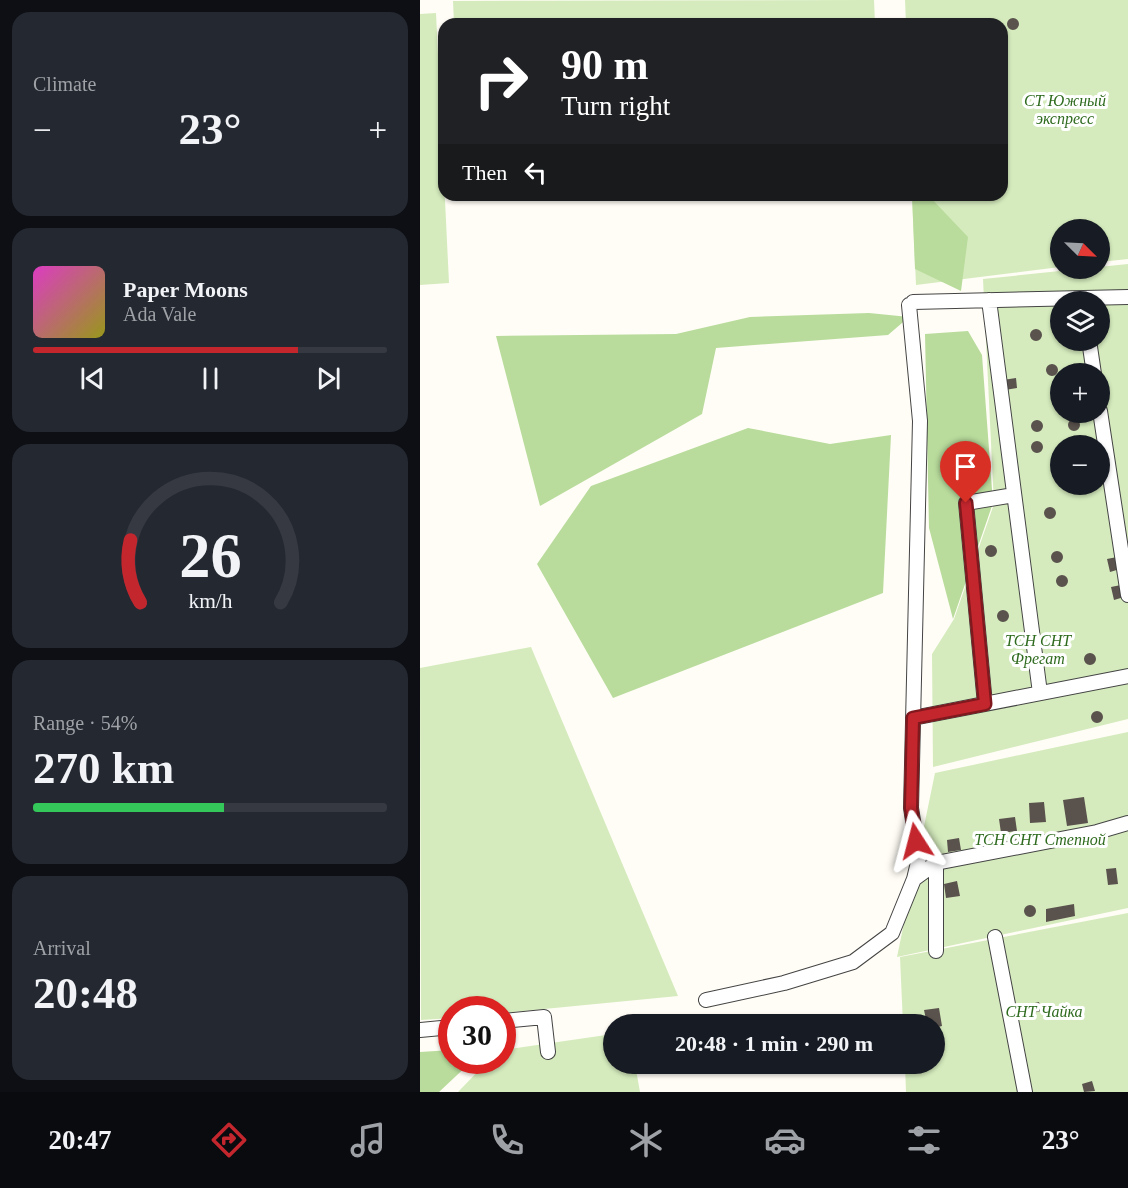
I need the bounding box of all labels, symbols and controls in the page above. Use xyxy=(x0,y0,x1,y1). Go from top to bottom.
icon: right xyxy=(462,42,540,120)
text: 90 m xyxy=(561,42,649,88)
text: Climate xyxy=(33,73,96,95)
text: Turn right xyxy=(561,91,670,121)
park label: СТ Южный экспресс xyxy=(1024,92,1106,128)
text: 23° xyxy=(179,104,242,154)
text: − xyxy=(33,112,52,148)
text: + xyxy=(368,112,387,148)
icon: left xyxy=(519,156,552,189)
text: Then xyxy=(462,160,507,185)
north arrow xyxy=(1050,219,1110,279)
map controls xyxy=(1050,219,1110,495)
text: Paper Moons xyxy=(123,277,248,302)
button: layers xyxy=(1050,291,1110,351)
text: Ada Vale xyxy=(123,303,197,325)
icon: previous xyxy=(76,362,109,395)
icon: pause xyxy=(194,362,227,395)
icon: next xyxy=(312,362,345,395)
button: + xyxy=(1050,363,1110,423)
button: − xyxy=(1050,435,1110,495)
pin xyxy=(940,441,991,503)
icon: arrive xyxy=(949,450,982,483)
text: 26 xyxy=(179,521,241,590)
text: km/h xyxy=(188,589,232,613)
park label: ТСН СНТ Фрегат xyxy=(1005,632,1072,668)
text: Range · 54% xyxy=(33,712,137,734)
text: 270 km xyxy=(33,743,174,793)
position arrow xyxy=(884,809,948,873)
park label: ТСН СНТ Степной xyxy=(974,831,1106,848)
text: Arrival xyxy=(33,937,91,959)
text: 20:48 xyxy=(33,968,138,1018)
speed limit sign: 30 xyxy=(438,996,516,1074)
park label: СНТ Чайка xyxy=(1005,1003,1083,1020)
text: 20:48 · 1 min · 290 m xyxy=(675,1031,873,1056)
icon: directions xyxy=(208,1119,250,1161)
icon: music xyxy=(347,1119,389,1161)
icon: phone xyxy=(486,1119,528,1161)
icon: climate xyxy=(625,1119,667,1161)
icon: car xyxy=(764,1119,806,1161)
icon: filters xyxy=(903,1119,945,1161)
text: 20:47 xyxy=(48,1125,111,1155)
text: 23° xyxy=(1042,1125,1079,1155)

